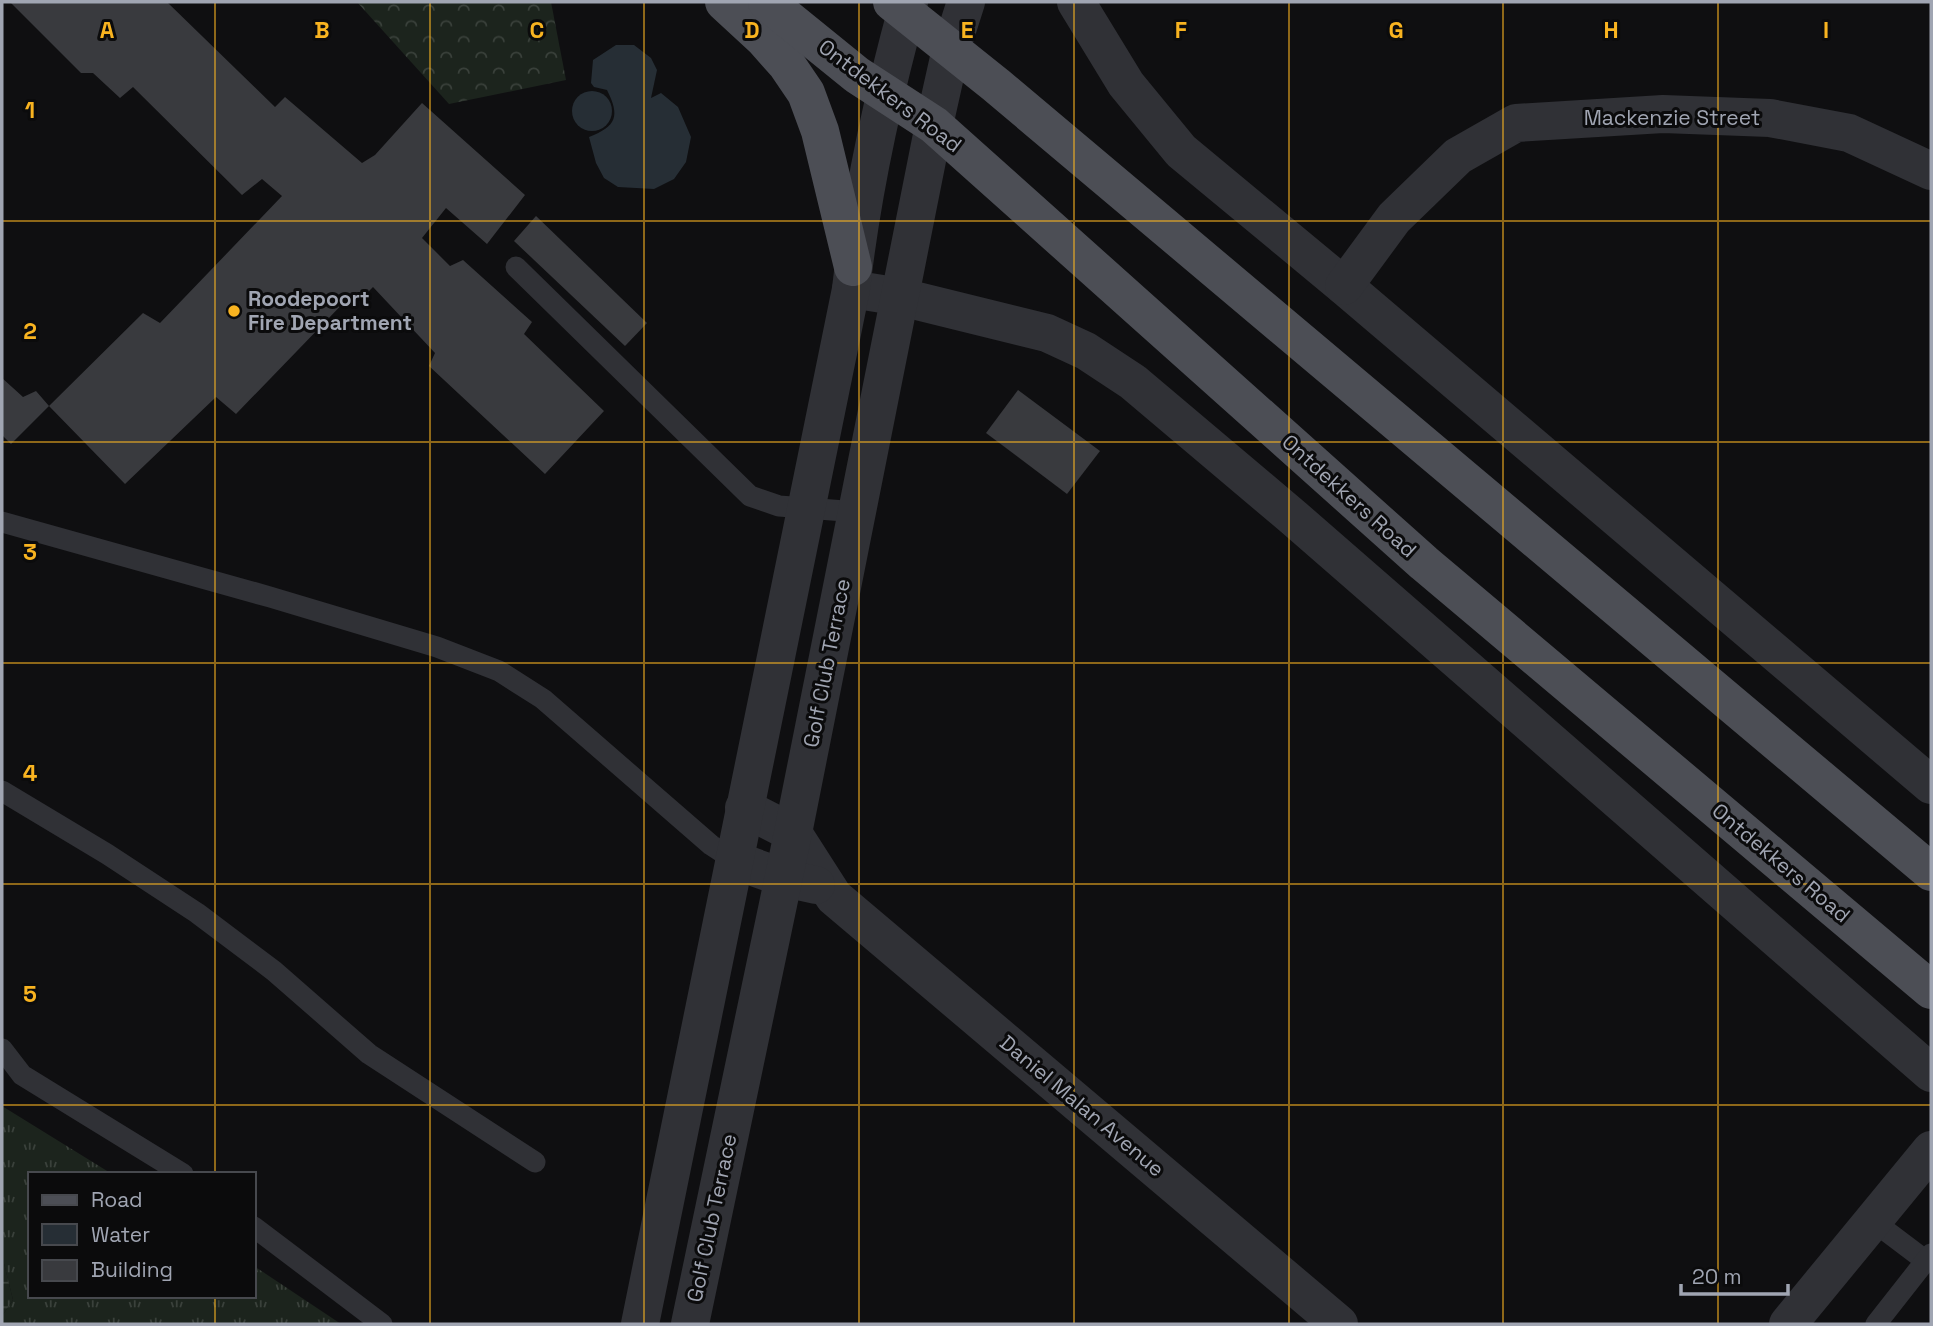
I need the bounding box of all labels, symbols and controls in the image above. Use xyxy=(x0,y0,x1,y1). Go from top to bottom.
text: A xyxy=(100,15,115,45)
text: B xyxy=(314,15,330,45)
text: C xyxy=(530,15,544,45)
text: D xyxy=(744,15,760,45)
text: E xyxy=(961,15,973,45)
text: F xyxy=(1175,15,1187,45)
text: G xyxy=(1388,15,1404,45)
text: H xyxy=(1603,15,1619,45)
text: I xyxy=(1823,15,1829,45)
street label: Ontdekkers Road xyxy=(813,33,967,158)
text: 1 xyxy=(25,95,35,125)
street label: Mackenzie Street xyxy=(1584,104,1760,131)
place label: Roodepoort Fire Department xyxy=(248,285,412,336)
marker: Roodepoort Fire Department xyxy=(226,303,242,319)
text: 2 xyxy=(23,316,37,346)
street label: Ontdekkers Road xyxy=(1276,428,1422,563)
text: 3 xyxy=(23,537,37,567)
street label: Golf Club Terrace xyxy=(797,576,856,750)
text: 4 xyxy=(23,758,38,788)
street label: Ontdekkers Road xyxy=(1707,797,1856,928)
text: 5 xyxy=(23,979,37,1009)
street label: Daniel Malan Avenue xyxy=(995,1029,1170,1182)
street label: Golf Club Terrace xyxy=(680,1131,743,1305)
legend xyxy=(28,1172,256,1298)
text: Road xyxy=(91,1186,143,1213)
text: Water xyxy=(91,1221,150,1248)
scale bar xyxy=(1681,1252,1788,1296)
text: Building xyxy=(91,1256,173,1283)
text: 20 m xyxy=(1692,1263,1742,1290)

